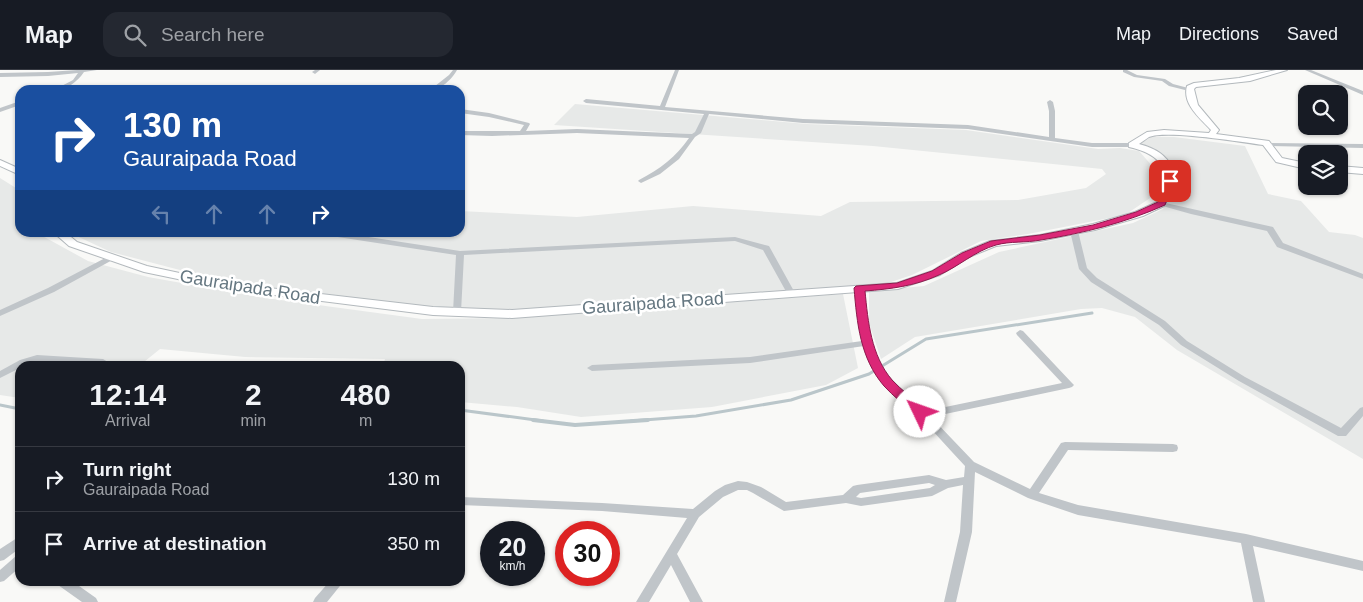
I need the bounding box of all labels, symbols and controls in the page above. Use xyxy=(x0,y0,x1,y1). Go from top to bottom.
search box xyxy=(103,12,453,57)
text: Map xyxy=(25,21,73,48)
icon: search xyxy=(121,21,149,49)
text: Search here xyxy=(161,24,265,45)
text: Map xyxy=(1116,24,1151,44)
text: Directions xyxy=(1179,24,1259,44)
text: Saved xyxy=(1287,24,1338,44)
map controls xyxy=(1298,85,1348,195)
button: search xyxy=(1298,85,1348,135)
icon: right xyxy=(40,105,105,170)
text: 130 m xyxy=(123,105,222,144)
button: layers xyxy=(1298,145,1348,195)
text: Gauraipada Road xyxy=(123,146,297,171)
pin xyxy=(1149,160,1191,202)
icon: arrive xyxy=(1156,167,1184,195)
icon: left xyxy=(147,200,175,228)
icon: ahead xyxy=(200,200,228,228)
icon: ahead xyxy=(253,200,281,228)
icon: right xyxy=(306,200,334,228)
street label: Gauraipada Road xyxy=(178,266,322,308)
street label: Gauraipada Road xyxy=(581,288,725,318)
text: 12:14 xyxy=(89,378,166,411)
text: 2 xyxy=(245,378,262,411)
text: 480 xyxy=(341,378,391,411)
position arrow xyxy=(893,385,945,437)
text: Arrival xyxy=(105,412,150,429)
text: min xyxy=(240,412,266,429)
text: m xyxy=(359,412,372,429)
text: Turn right xyxy=(83,459,171,480)
icon: right xyxy=(40,465,68,493)
text: 130 m xyxy=(387,468,440,489)
text: Gauraipada Road xyxy=(83,481,209,498)
speed limit sign: 30 xyxy=(555,521,620,586)
icon: arrive xyxy=(40,530,68,558)
text: Arrive at destination xyxy=(83,533,267,554)
text: 350 m xyxy=(387,533,440,554)
text: 20 xyxy=(499,533,526,561)
text: km/h xyxy=(499,559,526,573)

